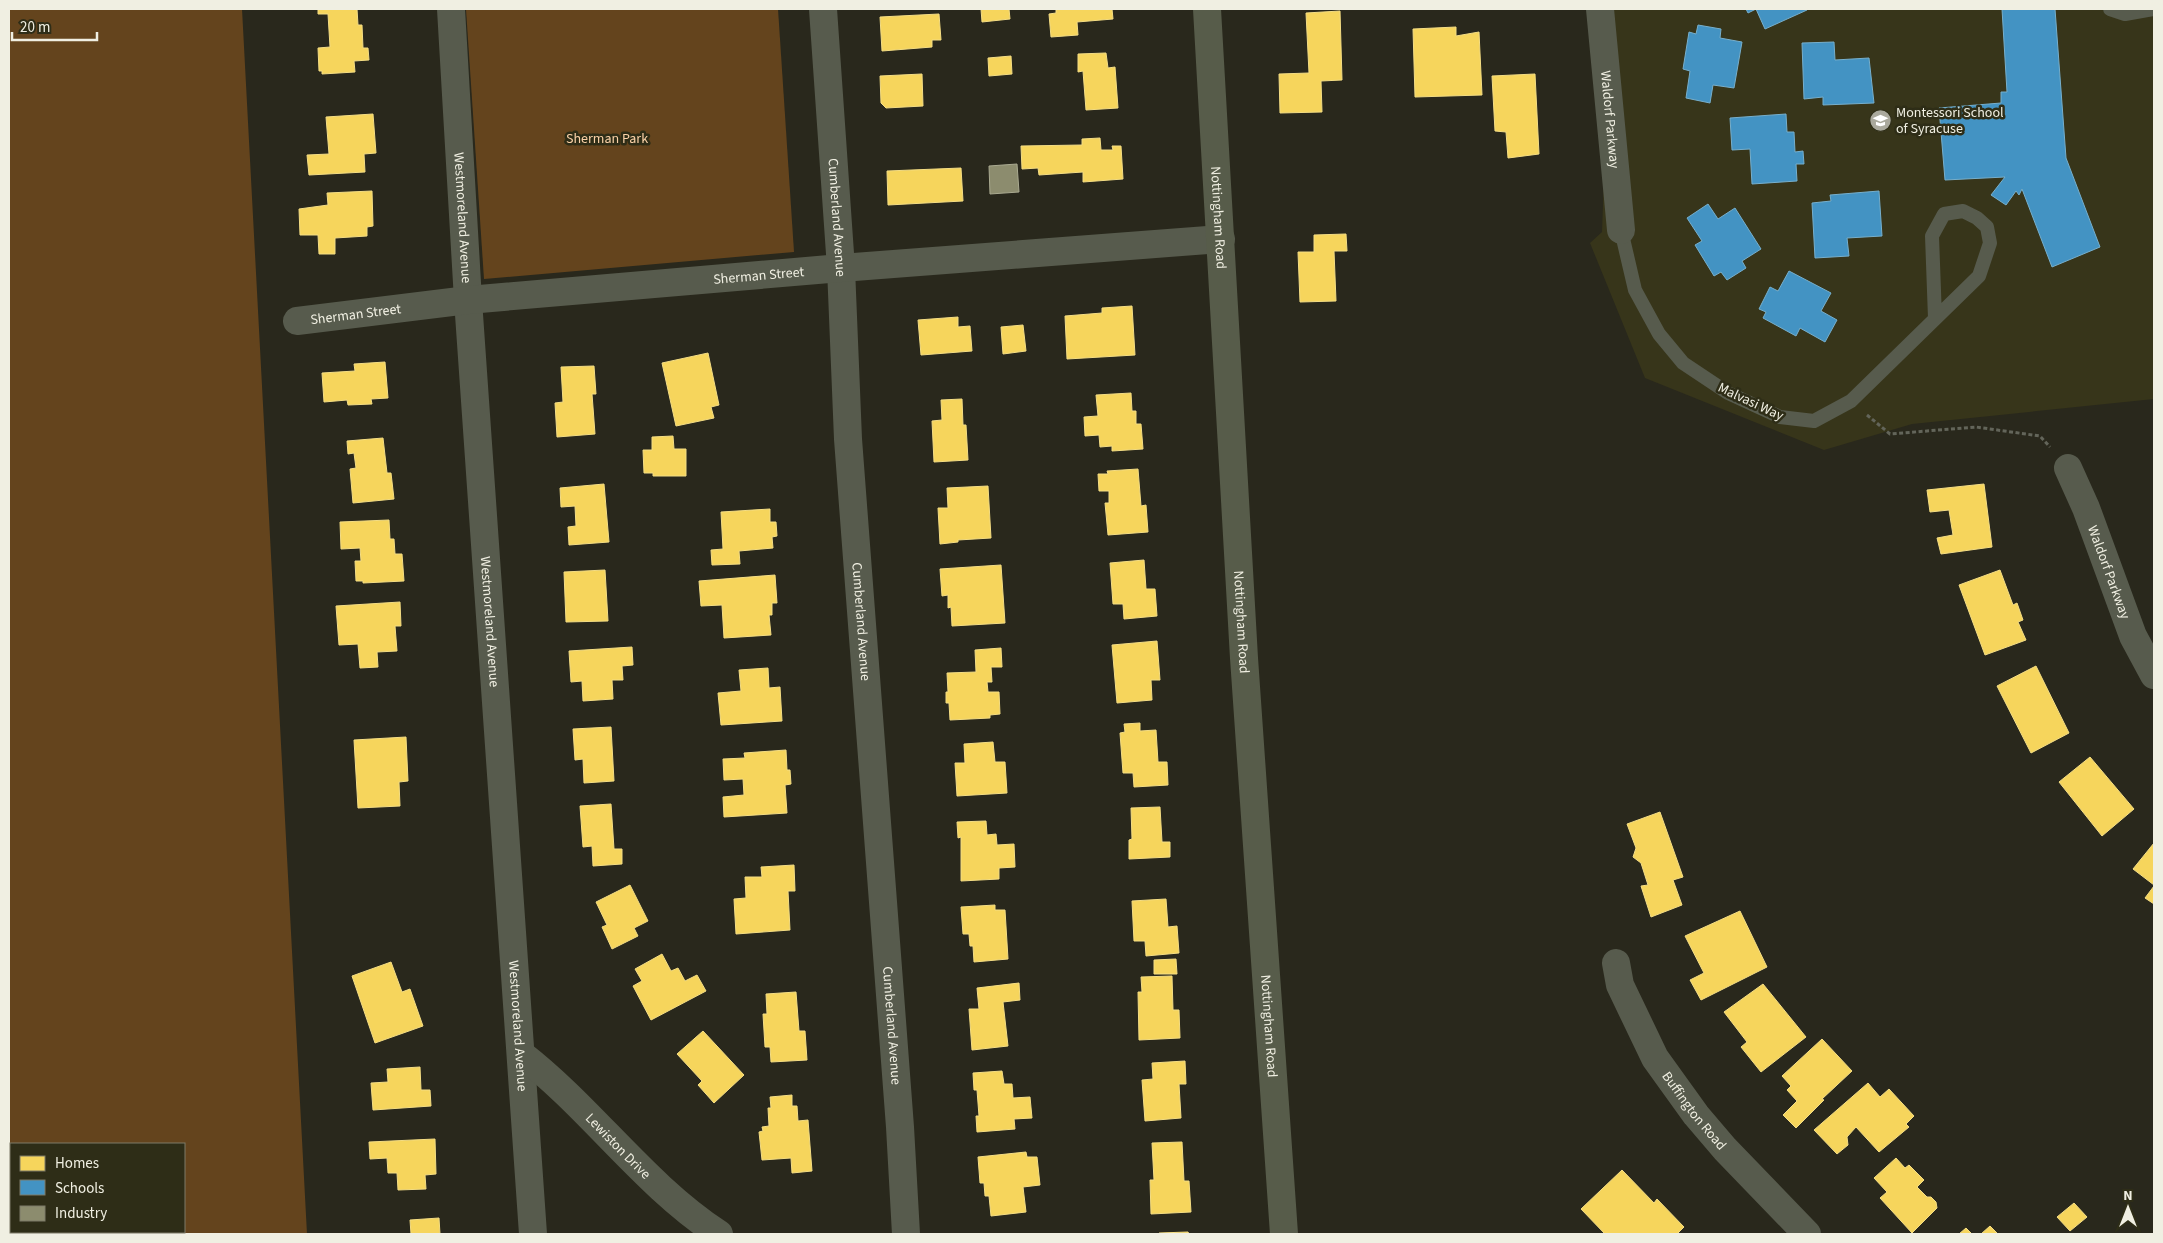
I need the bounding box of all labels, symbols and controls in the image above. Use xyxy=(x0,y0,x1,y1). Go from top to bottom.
scale bar xyxy=(12,10,98,42)
text: 20 m xyxy=(20,17,50,38)
street label: Waldorf Parkway xyxy=(1595,70,1624,170)
place label: Montessori School of Syracuse xyxy=(1896,103,2004,139)
school or university icon: Montessori School of Syracuse xyxy=(1868,108,1892,132)
park label: Sherman Park xyxy=(566,129,648,149)
street label: Westmoreland Avenue xyxy=(448,152,476,284)
street label: Cumberland Avenue xyxy=(822,158,850,277)
street label: Nottingham Road xyxy=(1205,166,1231,270)
street label: Sherman Street xyxy=(712,262,805,290)
street label: Sherman Street xyxy=(309,299,402,330)
street label: Malvasi Way xyxy=(1714,378,1787,426)
street label: Waldorf Parkway xyxy=(2082,523,2135,622)
street label: Westmoreland Avenue xyxy=(475,556,504,688)
street label: Cumberland Avenue xyxy=(846,562,875,682)
street label: Nottingham Road xyxy=(1228,570,1254,674)
street label: Westmoreland Avenue xyxy=(503,960,532,1092)
street label: Cumberland Avenue xyxy=(877,966,906,1086)
street label: Nottingham Road xyxy=(1255,974,1282,1078)
street label: Buffington Road xyxy=(1657,1068,1731,1155)
street label: Lewiston Drive xyxy=(580,1109,655,1184)
legend xyxy=(10,1143,185,1233)
text: Homes xyxy=(55,1153,99,1174)
text: Schools xyxy=(55,1178,104,1199)
north arrow xyxy=(2103,1183,2153,1233)
text: N xyxy=(2123,1186,2133,1206)
text: Industry xyxy=(55,1203,107,1224)

